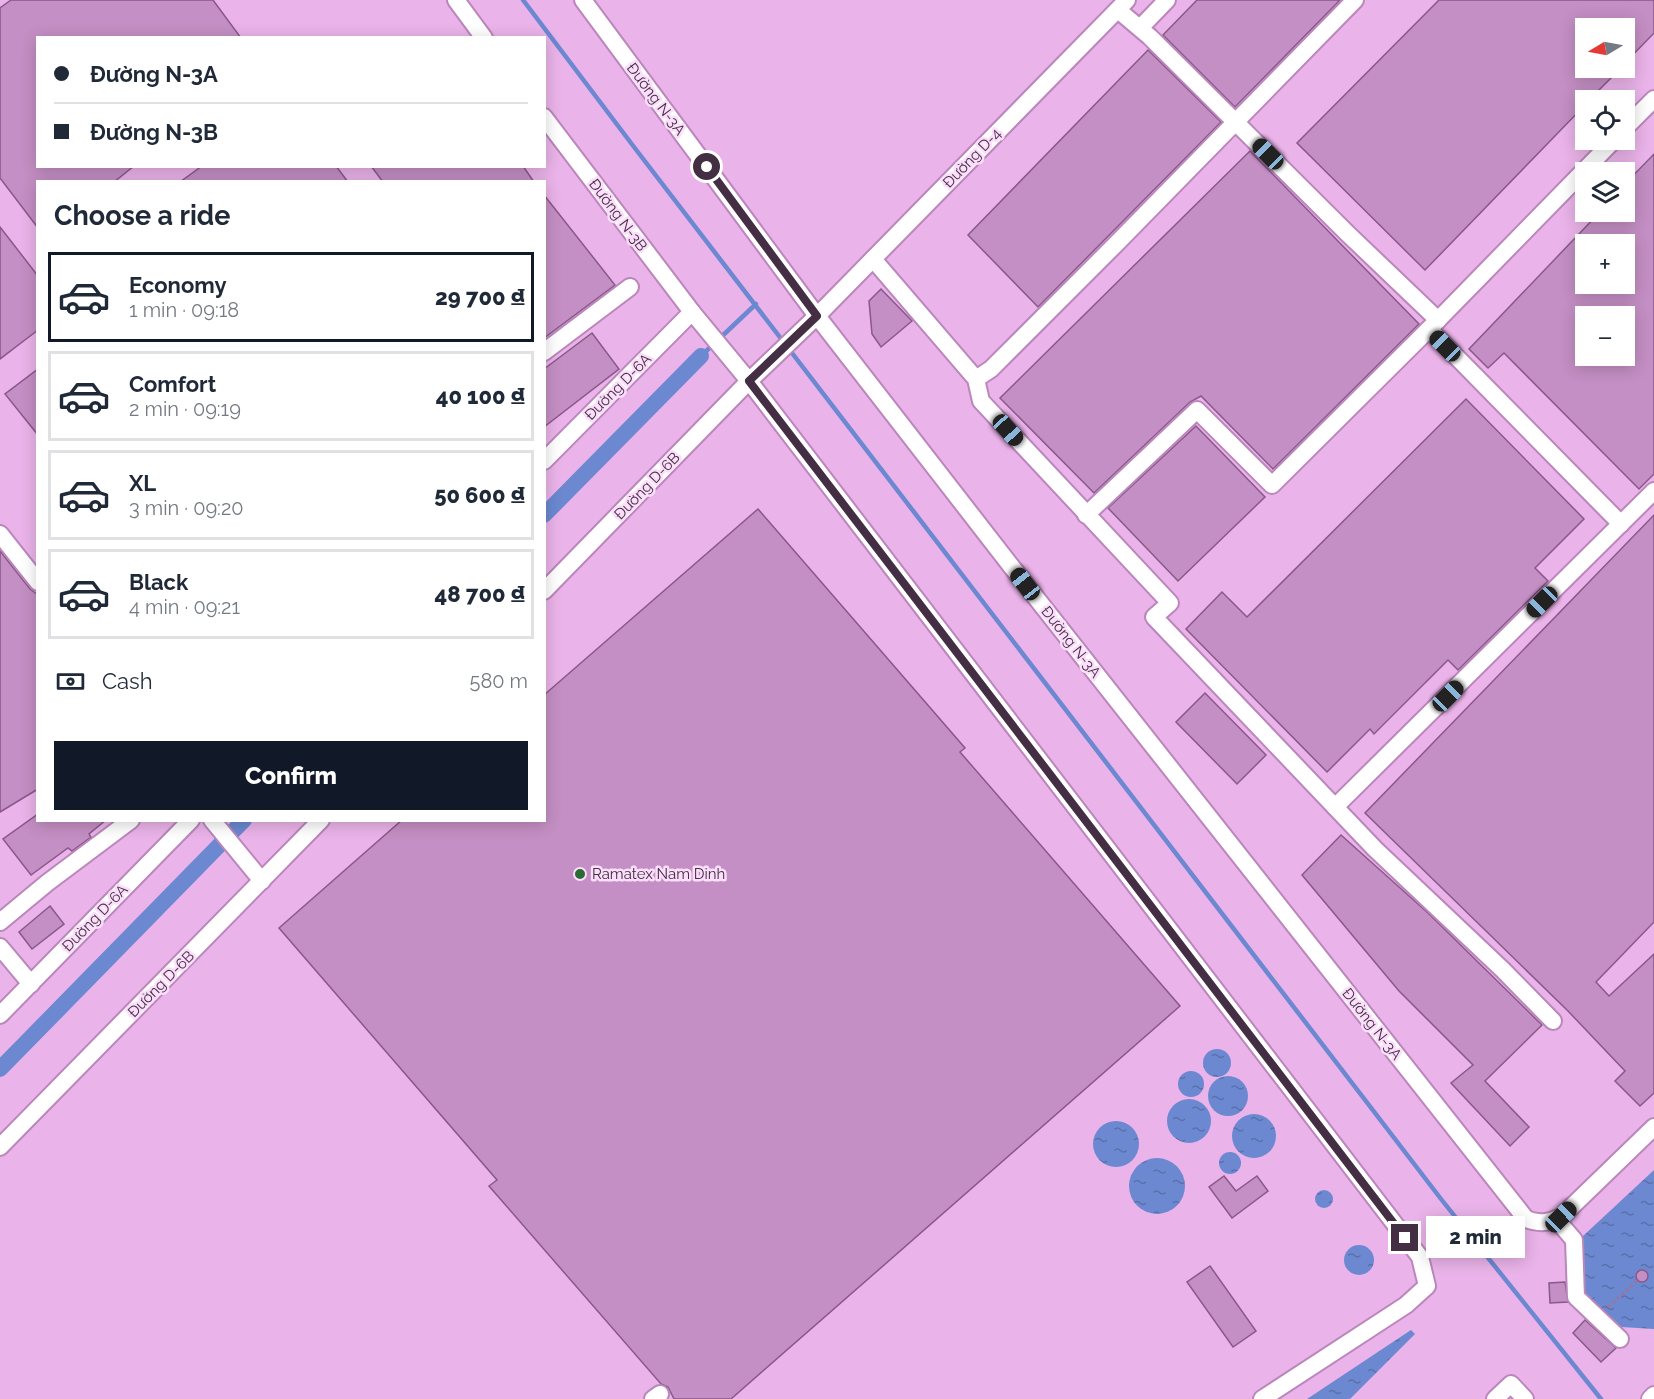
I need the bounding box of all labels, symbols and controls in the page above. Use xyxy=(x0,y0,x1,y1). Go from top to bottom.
north arrow xyxy=(1575,18,1635,78)
map controls xyxy=(1575,18,1635,366)
street label: Đường N-3A xyxy=(623,59,689,139)
text: Đường N-3A xyxy=(90,61,218,87)
button: locate xyxy=(1575,90,1635,150)
text: Đường N-3B xyxy=(90,119,218,145)
street label: Đường D-4 xyxy=(939,125,1005,191)
car xyxy=(1249,135,1287,173)
route start xyxy=(693,153,720,180)
button: layers xyxy=(1575,162,1635,222)
street label: Đường N-3B xyxy=(585,175,651,255)
text: Choose a ride xyxy=(54,200,230,231)
button: + xyxy=(1575,234,1635,294)
icon: car xyxy=(57,270,111,324)
text: Economy xyxy=(129,272,227,298)
text: 29 700 ₫ xyxy=(435,284,525,310)
text: 1 min · 09:18 xyxy=(129,298,239,322)
button: − xyxy=(1575,306,1635,366)
car xyxy=(1426,327,1464,365)
street label: Đường D-6A xyxy=(581,350,655,424)
icon: car xyxy=(57,369,111,423)
text: Comfort xyxy=(129,371,216,397)
text: 40 100 ₫ xyxy=(436,383,525,409)
text: 2 min · 09:19 xyxy=(129,397,241,421)
car xyxy=(989,411,1027,449)
street label: Đường D-6B xyxy=(610,449,684,523)
icon: car xyxy=(57,468,111,522)
text: XL xyxy=(129,470,156,496)
text: 50 600 ₫ xyxy=(434,482,525,508)
text: 3 min · 09:20 xyxy=(129,496,244,520)
car xyxy=(1007,564,1043,604)
icon: car xyxy=(57,567,111,621)
text: Black xyxy=(129,569,188,595)
text: 48 700 ₫ xyxy=(435,581,525,607)
car xyxy=(1523,583,1561,621)
text: 4 min · 09:21 xyxy=(129,595,240,619)
street label: Đường N-3A xyxy=(1037,603,1105,681)
icon: cash xyxy=(54,665,87,698)
text: Cash xyxy=(102,668,153,694)
text: 580 m xyxy=(470,669,528,693)
car xyxy=(1429,677,1467,715)
button: Confirm xyxy=(54,741,528,810)
place label: Ramatex Nam Dinh xyxy=(592,865,725,883)
marker: Ramatex Nam Dinh xyxy=(573,867,587,881)
street label: Đường D-6A xyxy=(58,881,132,955)
street label: Đường D-6B xyxy=(124,947,198,1021)
street label: Đường N-3A xyxy=(1338,985,1406,1063)
car xyxy=(1542,1198,1580,1236)
callout: 2 min xyxy=(1426,1217,1525,1259)
route end xyxy=(1391,1224,1418,1251)
text: 2 min xyxy=(1449,1225,1502,1249)

